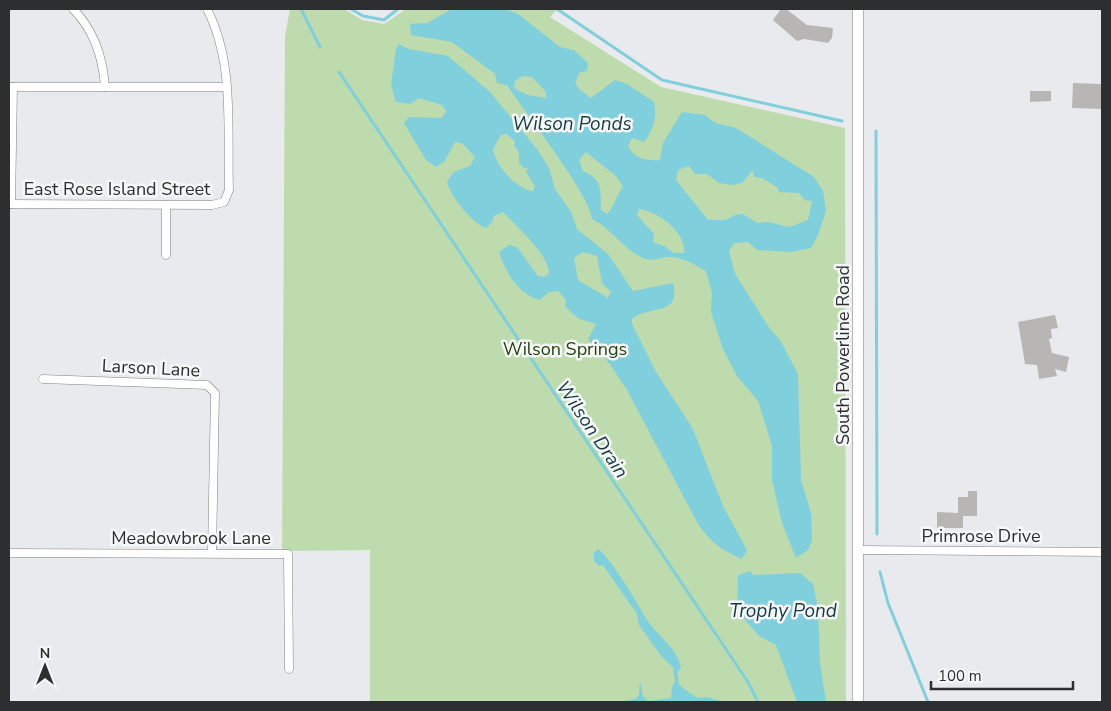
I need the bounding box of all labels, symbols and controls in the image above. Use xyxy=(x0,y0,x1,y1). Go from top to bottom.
water label: Wilson Ponds xyxy=(512,111,632,137)
street label: East Rose Island Street xyxy=(24,177,211,201)
street label: South Powerline Road xyxy=(831,265,855,445)
park label: Wilson Springs xyxy=(503,337,627,361)
street label: Larson Lane xyxy=(101,353,201,383)
water label: Wilson Drain xyxy=(550,376,634,483)
street label: Primrose Drive xyxy=(921,524,1041,548)
street label: Meadowbrook Lane xyxy=(111,526,271,550)
water label: Trophy Pond xyxy=(729,598,838,624)
north arrow xyxy=(20,641,70,691)
text: N xyxy=(40,644,50,663)
scale bar xyxy=(931,658,1074,690)
text: 100 m xyxy=(938,666,982,686)

